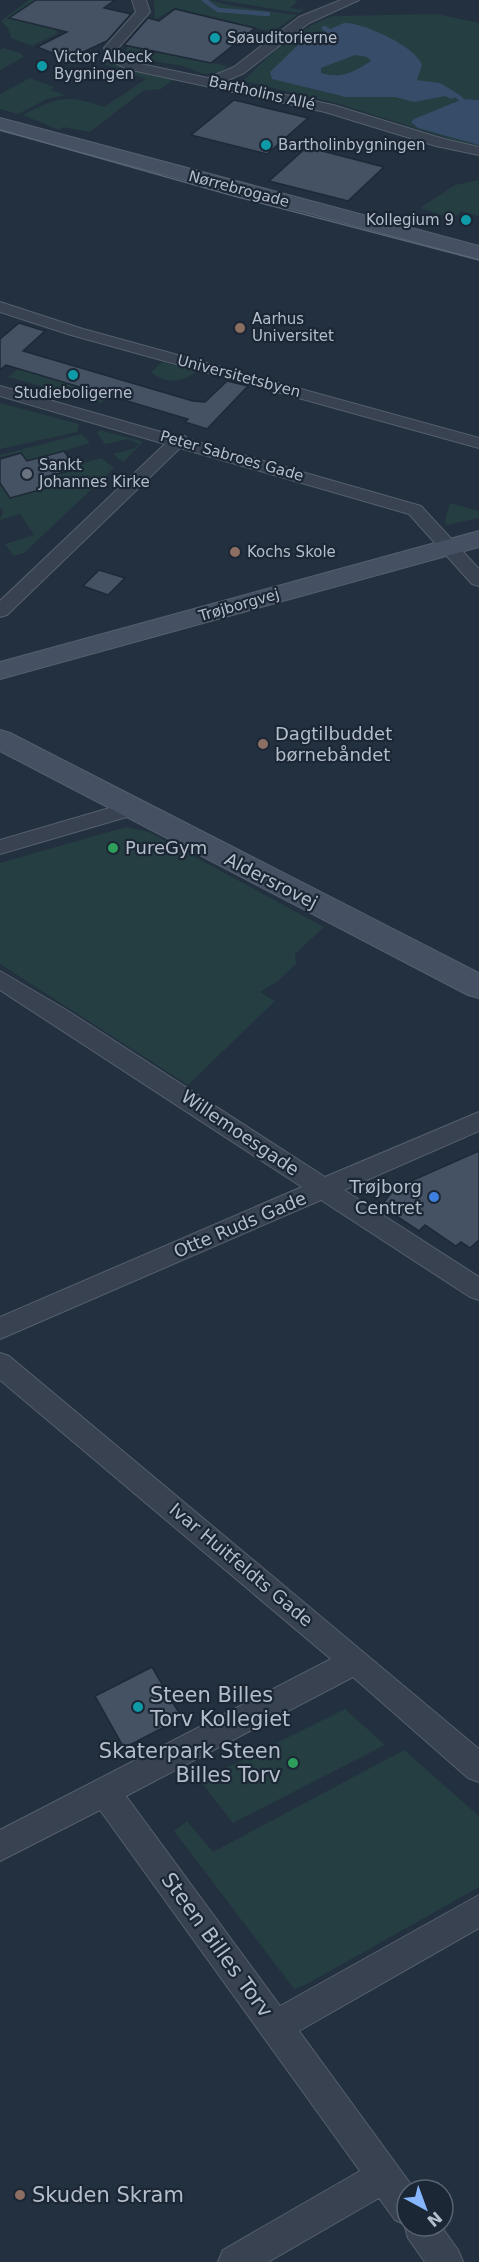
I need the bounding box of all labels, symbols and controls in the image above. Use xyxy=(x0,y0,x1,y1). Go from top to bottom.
place label: Søauditorierne xyxy=(227,29,337,47)
marker: Søauditorierne xyxy=(208,31,222,45)
place label: Victor Albeck Bygningen xyxy=(54,48,153,83)
marker: Victor Albeck Bygningen xyxy=(35,59,49,73)
street label: Bartholins Allé xyxy=(207,72,317,114)
place label: Bartholinbygningen xyxy=(278,136,425,154)
marker: Bartholinbygningen xyxy=(259,138,273,152)
street label: Nørrebrogade xyxy=(187,167,291,211)
place label: Kollegium 9 xyxy=(366,211,454,229)
marker: Kollegium 9 xyxy=(459,213,473,227)
place label: Aarhus Universitet xyxy=(252,310,334,345)
marker: Aarhus Universitet xyxy=(233,321,247,335)
street label: Universitetsbyen xyxy=(175,351,303,401)
marker: Studieboligerne xyxy=(66,368,80,382)
place label: Studieboligerne xyxy=(14,384,132,402)
street label: Peter Sabroes Gade xyxy=(158,427,306,485)
place label: Sankt Johannes Kirke xyxy=(38,456,150,491)
marker: Sankt Johannes Kirke xyxy=(20,467,34,481)
place label: Kochs Skole xyxy=(247,543,336,561)
marker: Kochs Skole xyxy=(228,545,242,559)
street label: Trøjborgvej xyxy=(196,585,281,625)
place label: Dagtilbuddet børnebåndet xyxy=(275,723,392,765)
marker: Dagtilbuddet børnebåndet xyxy=(256,737,270,751)
place label: PureGym xyxy=(125,837,207,858)
marker: PureGym xyxy=(106,841,120,855)
street label: Aldersrovej xyxy=(221,848,321,913)
street label: Willemoesgade xyxy=(177,1085,303,1180)
place label: Trøjborg Centret xyxy=(348,1176,422,1218)
street label: Otte Ruds Gade xyxy=(170,1187,309,1262)
marker: Trøjborg Centret xyxy=(427,1190,441,1204)
street label: Ivar Huitfeldts Gade xyxy=(165,1499,317,1631)
place label: Steen Billes Torv Kollegiet xyxy=(149,1683,290,1731)
marker: Steen Billes Torv Kollegiet xyxy=(131,1700,145,1714)
place label: Skaterpark Steen Billes Torv xyxy=(99,1739,281,1787)
marker: Skaterpark Steen Billes Torv xyxy=(286,1756,300,1770)
street label: Steen Billes Torv xyxy=(156,1868,278,2022)
north arrow xyxy=(395,2178,455,2238)
place label: Skuden Skram xyxy=(32,2183,184,2207)
marker: Skuden Skram xyxy=(13,2188,27,2202)
text: N xyxy=(423,2207,446,2231)

